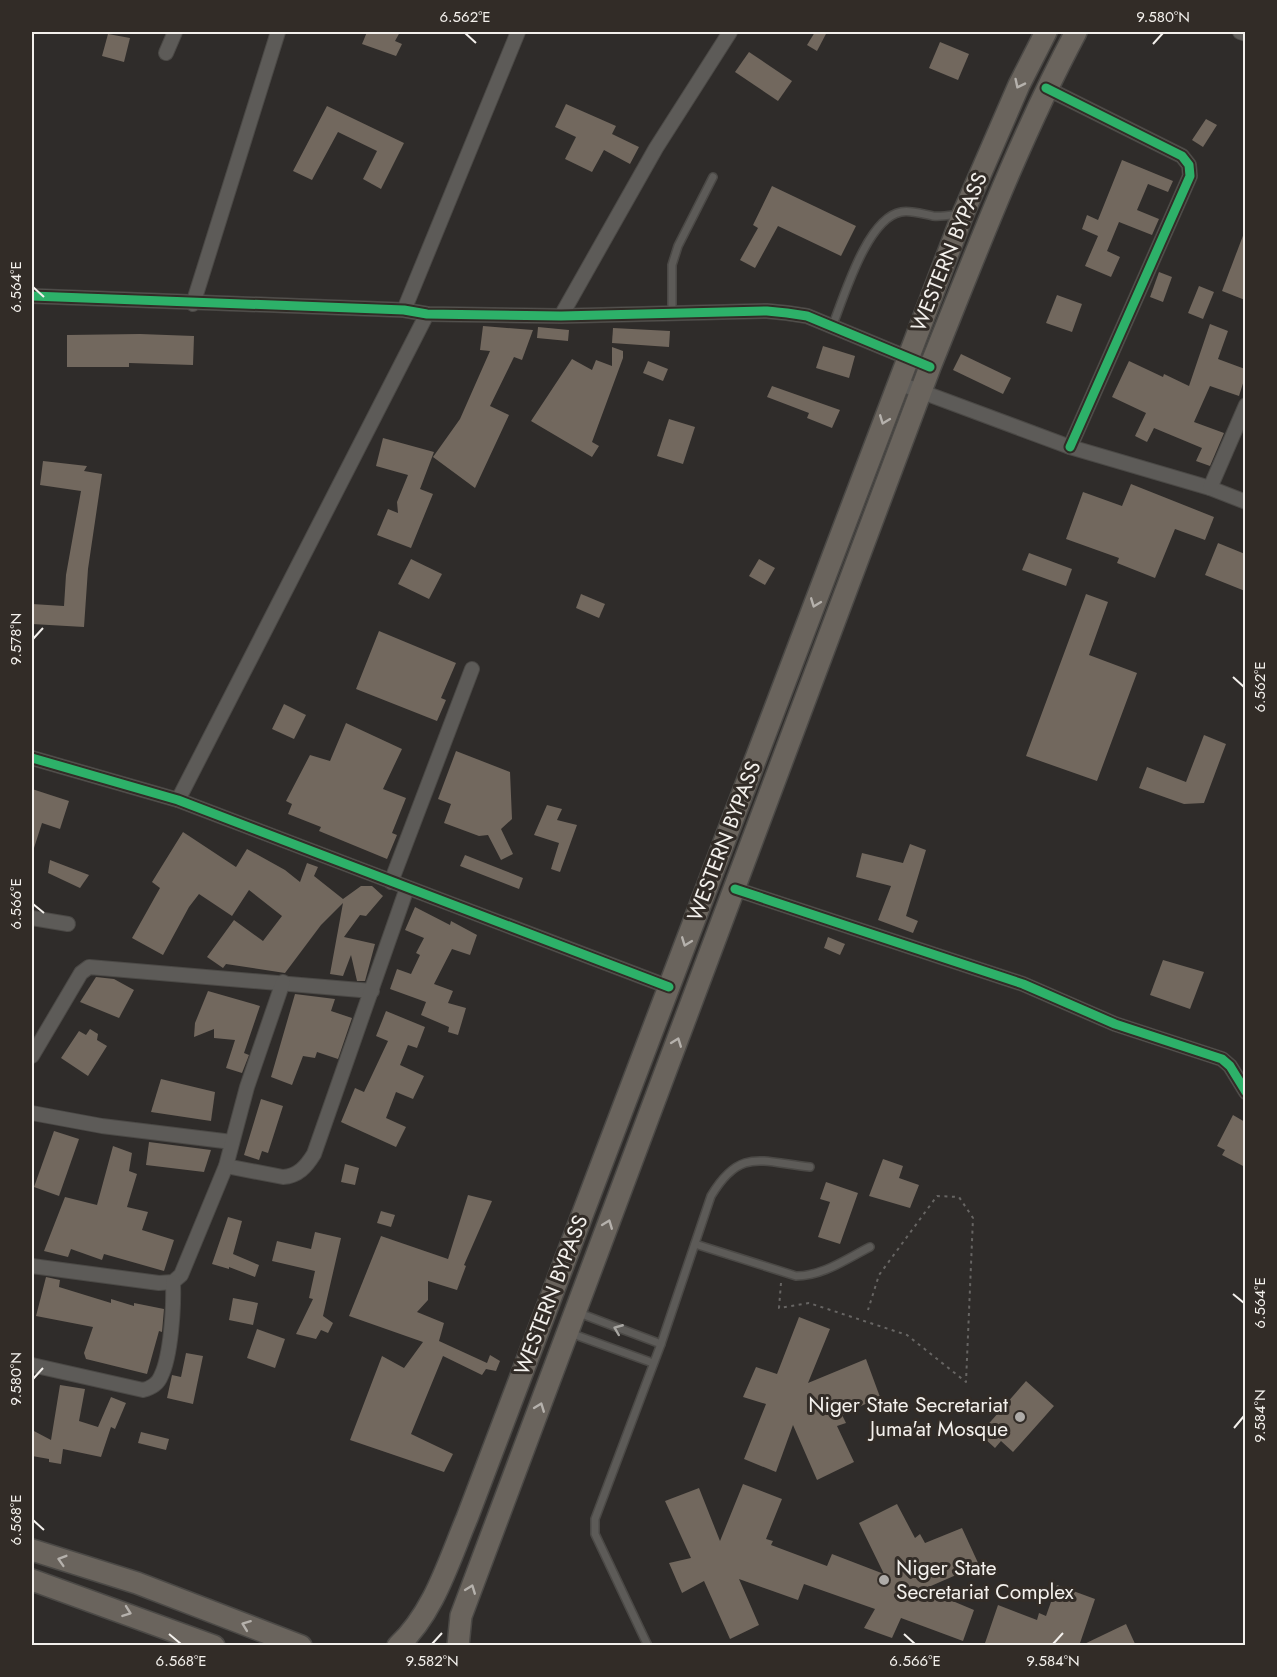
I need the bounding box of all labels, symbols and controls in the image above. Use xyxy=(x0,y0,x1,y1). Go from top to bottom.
text: 6.562°E xyxy=(439,6,491,28)
text: 9.580°N xyxy=(1136,6,1190,28)
one-way arrow xyxy=(1015,77,1027,88)
street label: WESTERN BYPASS xyxy=(903,168,995,336)
text: 6.564°E xyxy=(5,261,27,313)
one-way arrow xyxy=(879,414,891,425)
one-way arrow xyxy=(809,597,822,608)
text: 9.578°N xyxy=(5,613,27,665)
text: 6.562°E xyxy=(1249,661,1271,713)
street label: WESTERN BYPASS xyxy=(680,757,768,925)
text: 6.566°E xyxy=(5,878,27,930)
one-way arrow xyxy=(680,936,693,947)
one-way arrow xyxy=(670,1037,683,1047)
street label: WESTERN BYPASS xyxy=(507,1211,595,1379)
one-way arrow xyxy=(601,1219,614,1230)
text: 6.564°E xyxy=(1249,1277,1271,1329)
one-way arrow xyxy=(613,1324,624,1336)
text: 9.580°N xyxy=(5,1352,27,1406)
text: 9.584°N xyxy=(1249,1389,1271,1443)
place label: Niger State Secretariat Juma'at Mosque xyxy=(808,1390,1008,1444)
one-way arrow xyxy=(533,1402,545,1413)
marker: Niger State Secretariat Juma'at Mosque xyxy=(1013,1410,1027,1424)
text: 6.568°E xyxy=(5,1495,27,1545)
place label: Niger State Secretariat Complex xyxy=(896,1553,1074,1607)
one-way arrow xyxy=(57,1554,68,1567)
marker: Niger State Secretariat Complex xyxy=(877,1573,891,1587)
one-way arrow xyxy=(464,1584,476,1595)
one-way arrow xyxy=(121,1605,131,1618)
one-way arrow xyxy=(241,1619,252,1632)
text: 6.568°E xyxy=(156,1650,206,1672)
text: 9.582°N xyxy=(405,1650,459,1672)
text: 6.566°E xyxy=(889,1650,941,1672)
text: 9.584°N xyxy=(1026,1650,1080,1672)

